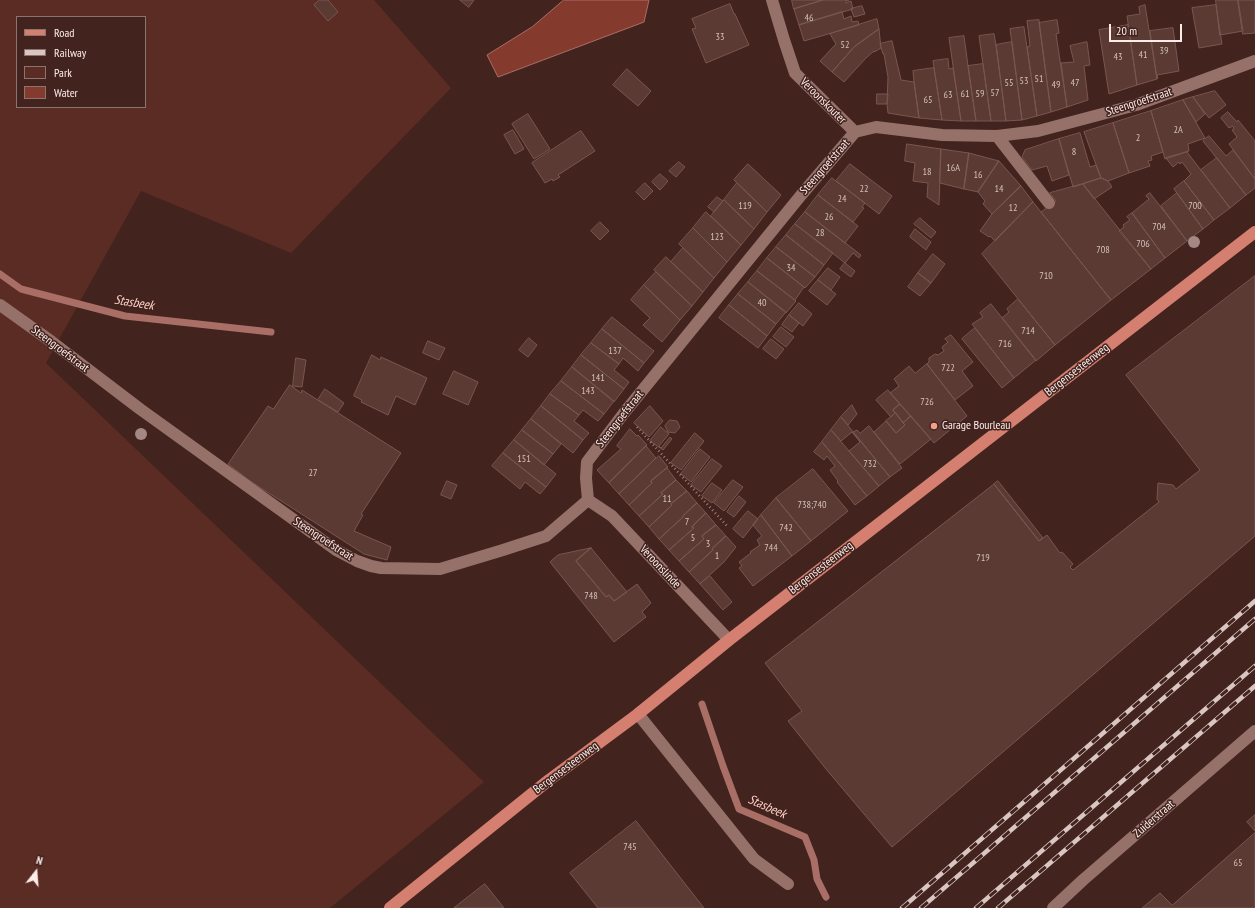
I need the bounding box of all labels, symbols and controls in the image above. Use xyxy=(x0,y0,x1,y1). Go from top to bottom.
house number: 46 xyxy=(805,12,813,24)
legend xyxy=(16,16,146,108)
scale bar xyxy=(1111,16,1184,42)
text: 20 m xyxy=(1116,23,1137,38)
text: Road xyxy=(54,25,74,40)
house number: 33 xyxy=(716,31,724,43)
house number: 52 xyxy=(841,39,849,51)
text: Railway xyxy=(54,45,86,60)
house number: 39 xyxy=(1160,45,1168,57)
house number: 41 xyxy=(1139,49,1147,61)
house number: 43 xyxy=(1114,51,1122,63)
text: Park xyxy=(54,65,72,80)
house number: 51 xyxy=(1035,73,1043,85)
street label: Veroonskouter xyxy=(797,75,849,127)
house number: 53 xyxy=(1020,75,1028,87)
house number: 55 xyxy=(1005,77,1013,89)
house number: 47 xyxy=(1071,77,1079,89)
house number: 49 xyxy=(1052,79,1060,91)
text: Water xyxy=(54,85,78,100)
street label: Steengroefstraat xyxy=(1104,85,1174,119)
house number: 57 xyxy=(991,87,999,99)
house number: 61 xyxy=(961,88,969,100)
house number: 59 xyxy=(976,88,984,100)
house number: 63 xyxy=(944,89,952,101)
house number: 65 xyxy=(924,94,932,106)
house number: 2A xyxy=(1173,124,1183,136)
house number: 2 xyxy=(1136,132,1140,144)
street label: Steengroefstraat xyxy=(797,136,853,198)
house number: 8 xyxy=(1072,146,1076,158)
house number: 16A xyxy=(946,162,960,174)
house number: 18 xyxy=(923,166,931,178)
house number: 16 xyxy=(974,169,982,181)
house number: 22 xyxy=(860,183,868,195)
house number: 14 xyxy=(995,183,1003,195)
house number: 24 xyxy=(838,193,846,205)
house number: 119 xyxy=(738,200,752,212)
house number: 700 xyxy=(1188,200,1202,212)
house number: 12 xyxy=(1009,202,1017,214)
house number: 26 xyxy=(825,211,833,223)
house number: 704 xyxy=(1152,221,1166,233)
house number: 28 xyxy=(816,227,824,239)
house number: 123 xyxy=(710,231,724,243)
house number: 706 xyxy=(1136,238,1150,250)
house number: 708 xyxy=(1096,244,1110,256)
house number: 34 xyxy=(787,262,795,274)
house number: 710 xyxy=(1039,270,1053,282)
water label: Stasbeek xyxy=(113,292,155,314)
house number: 40 xyxy=(758,297,766,309)
street label: Steengroefstraat xyxy=(28,323,92,375)
house number: 714 xyxy=(1021,325,1035,337)
house number: 716 xyxy=(998,338,1012,350)
street label: Bergensesteenweg xyxy=(1042,340,1112,400)
house number: 137 xyxy=(608,345,622,357)
house number: 722 xyxy=(941,362,955,374)
house number: 141 xyxy=(591,372,605,384)
house number: 143 xyxy=(581,385,595,397)
street label: Steengroefstraat xyxy=(593,388,647,450)
house number: 726 xyxy=(920,396,934,408)
place label: Garage Bourleau xyxy=(942,419,1011,433)
marker: Garage Bourleau xyxy=(929,421,939,431)
house number: 151 xyxy=(517,453,531,465)
house number: 732 xyxy=(863,458,877,470)
house number: 27 xyxy=(309,467,317,479)
house number: 11 xyxy=(663,493,671,505)
house number: 738;740 xyxy=(797,499,827,511)
street label: Steengroefstraat xyxy=(290,514,356,564)
house number: 7 xyxy=(685,516,689,528)
house number: 742 xyxy=(779,522,793,534)
house number: 5 xyxy=(691,532,695,544)
house number: 3 xyxy=(706,538,710,550)
street label: Bergensesteenweg xyxy=(786,538,856,598)
street label: Veroonslinde xyxy=(636,542,684,592)
house number: 744 xyxy=(764,542,778,554)
house number: 1 xyxy=(715,550,719,562)
house number: 719 xyxy=(976,552,990,564)
house number: 748 xyxy=(584,590,598,602)
street label: Bergensesteenweg xyxy=(531,739,601,797)
water label: Stasbeek xyxy=(746,792,788,822)
street label: Zuiderstraat xyxy=(1130,797,1178,841)
house number: 745 xyxy=(623,841,637,853)
north arrow xyxy=(16,852,56,892)
text: N xyxy=(35,853,44,868)
house number: 65 xyxy=(1234,857,1242,869)

